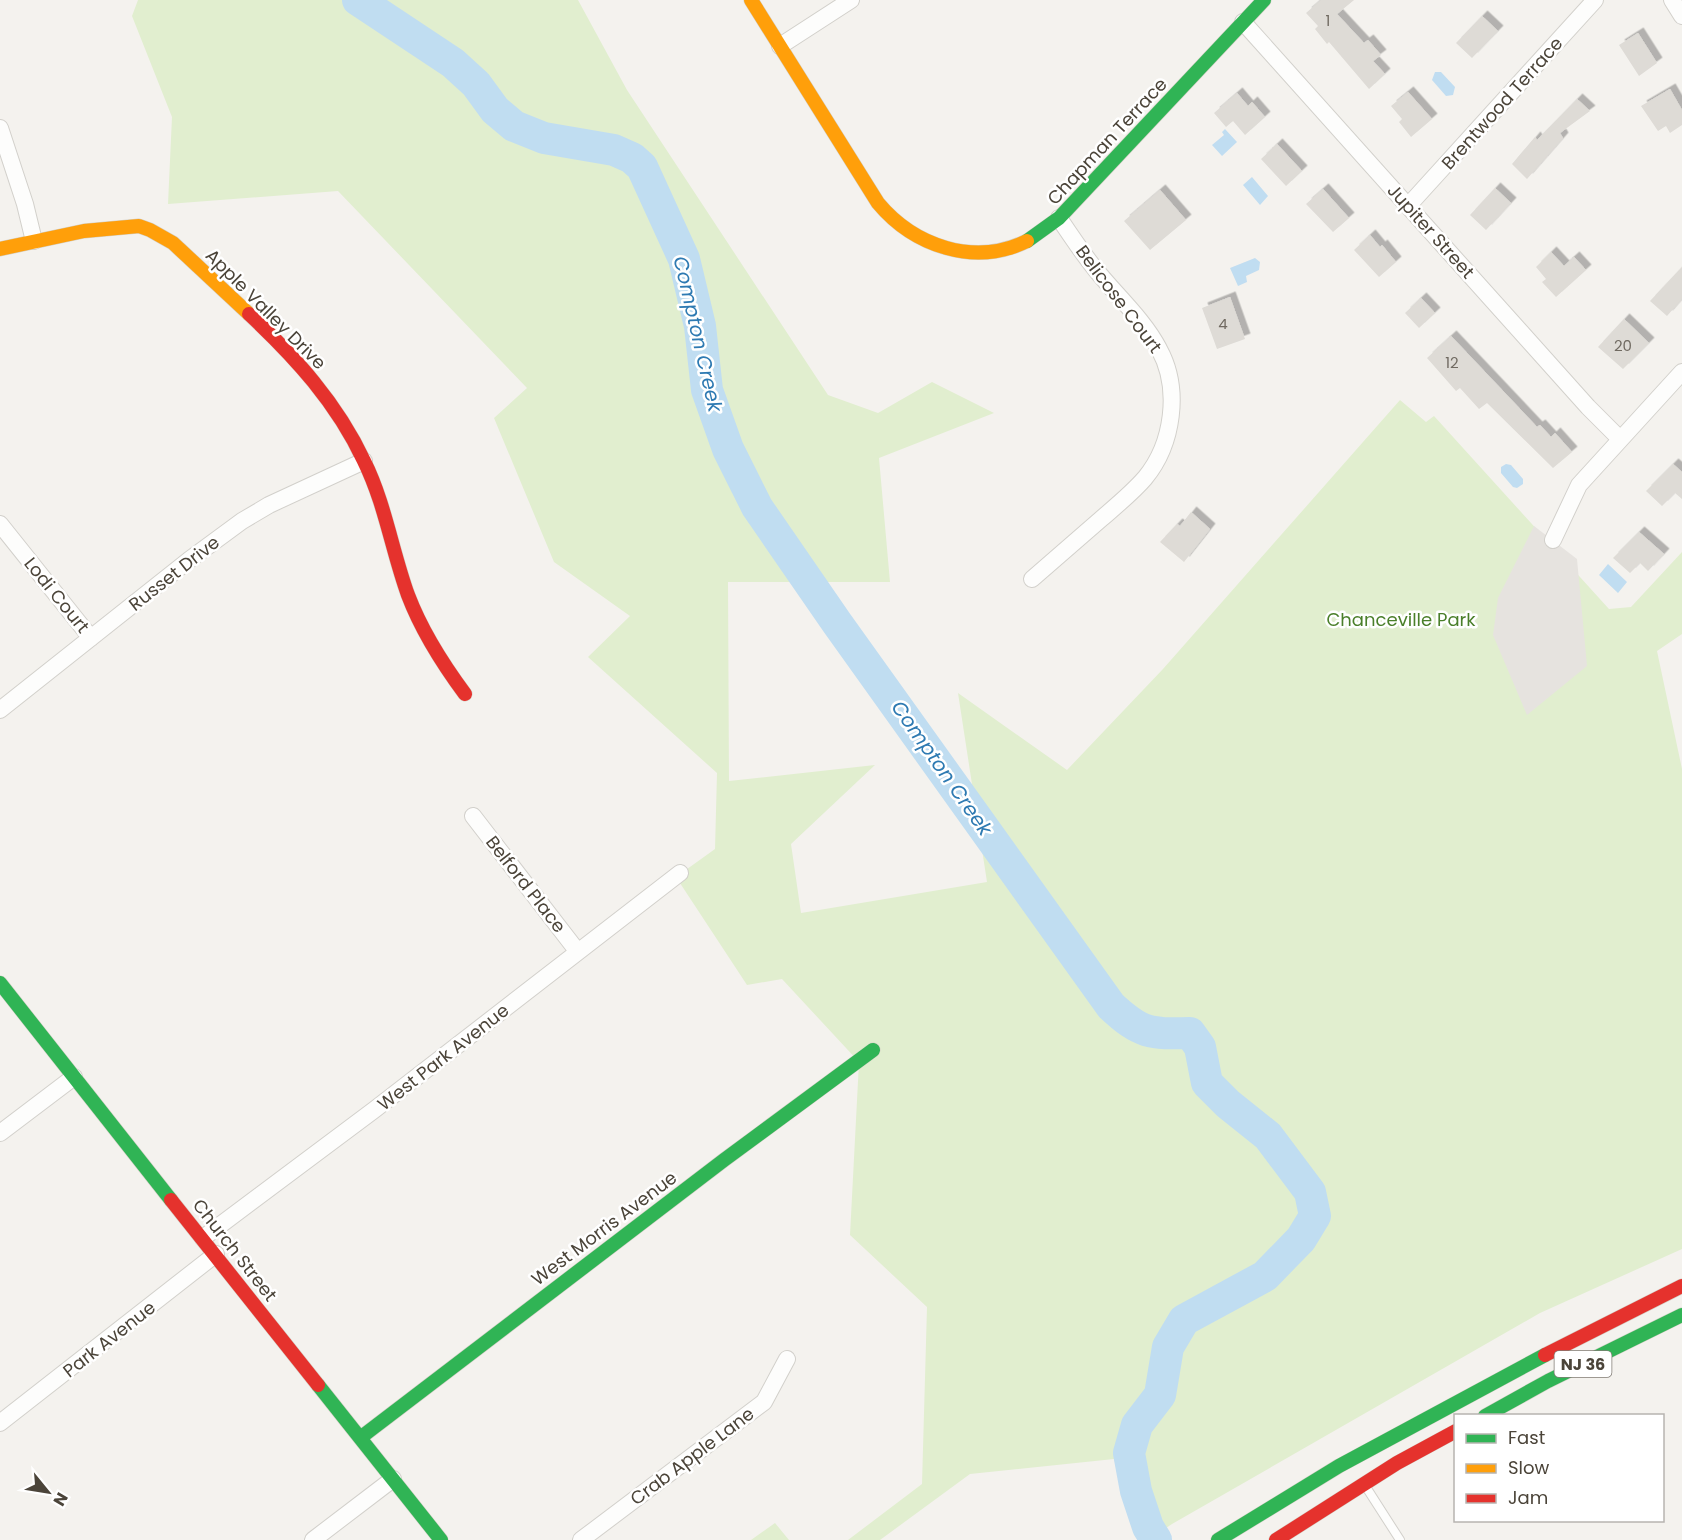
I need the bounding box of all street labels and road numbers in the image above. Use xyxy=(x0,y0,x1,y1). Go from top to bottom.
street label: Brentwood Terrace xyxy=(1436,31,1568,175)
street label: Chapman Terrace xyxy=(1041,72,1173,210)
street label: Jupiter Street xyxy=(1382,178,1480,284)
street label: Belicose Court xyxy=(1070,240,1168,358)
street label: Apple Valley Drive xyxy=(200,243,332,375)
street label: Russet Drive xyxy=(123,530,225,616)
street label: Lodi Court xyxy=(19,552,95,638)
street label: Belford Place xyxy=(480,830,572,938)
street label: West Park Avenue xyxy=(372,998,514,1116)
street label: West Morris Avenue xyxy=(526,1165,682,1291)
street label: Church Street xyxy=(187,1194,283,1306)
street label: Park Avenue xyxy=(58,1295,160,1383)
road number: NJ 36 xyxy=(1554,1351,1612,1377)
street label: Crab Apple Lane xyxy=(625,1401,759,1511)

